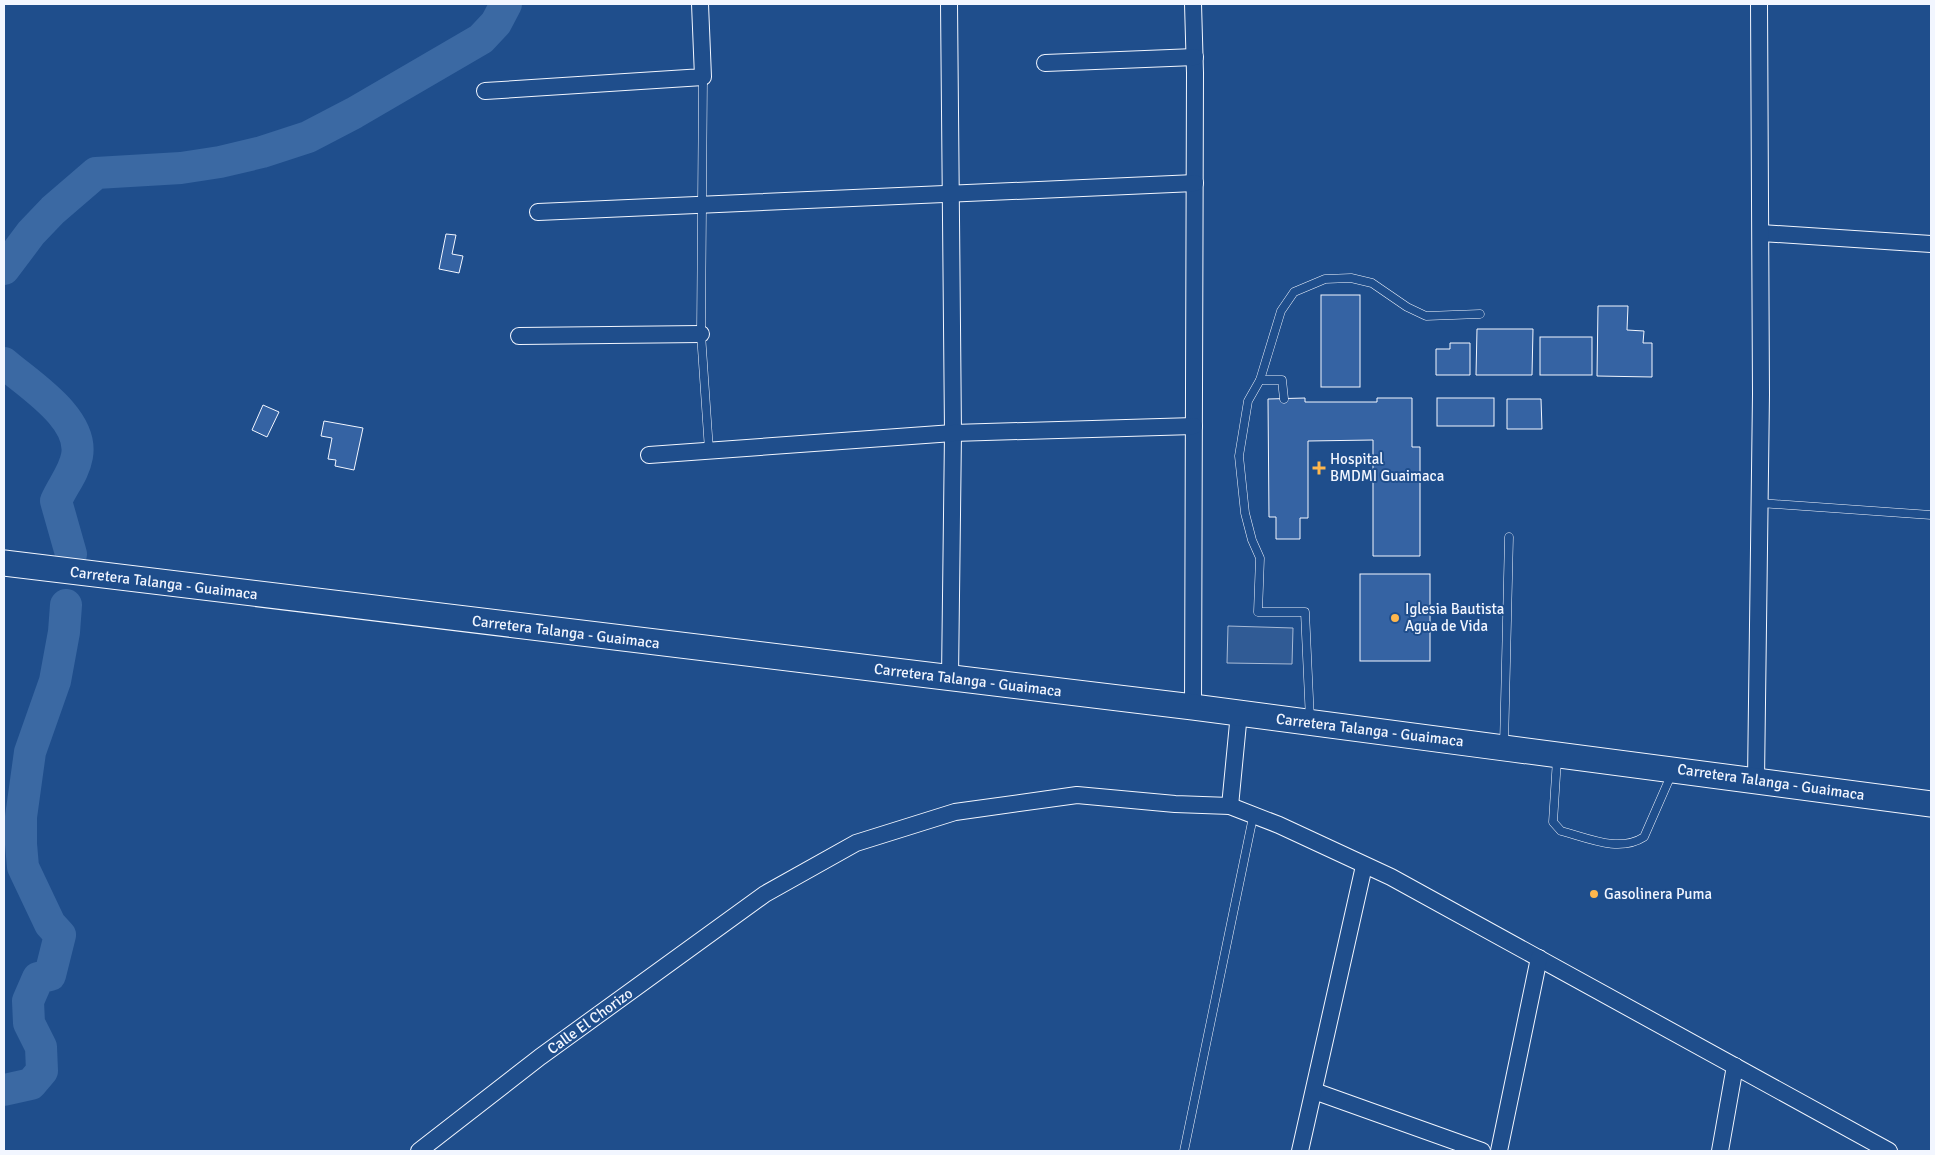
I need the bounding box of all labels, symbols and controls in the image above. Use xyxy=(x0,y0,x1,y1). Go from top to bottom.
place label: Hospital BMDMI Guaimaca xyxy=(1330,450,1444,485)
marker: Hospital BMDMI Guaimaca xyxy=(1312,461,1326,475)
street label: Carretera Talanga - Guaimaca xyxy=(69,563,259,603)
place label: Iglesia Bautista Agua de Vida xyxy=(1405,600,1504,635)
street label: Carretera Talanga - Guaimaca xyxy=(471,612,661,652)
marker: Iglesia Bautista Agua de Vida xyxy=(1389,612,1401,624)
street label: Carretera Talanga - Guaimaca xyxy=(873,660,1063,700)
street label: Carretera Talanga - Guaimaca xyxy=(1275,710,1465,750)
street label: Carretera Talanga - Guaimaca xyxy=(1676,760,1866,804)
place label: Gasolinera Puma xyxy=(1604,885,1712,903)
marker: Gasolinera Puma xyxy=(1588,888,1600,900)
street label: Calle El Chorizo xyxy=(544,984,636,1058)

